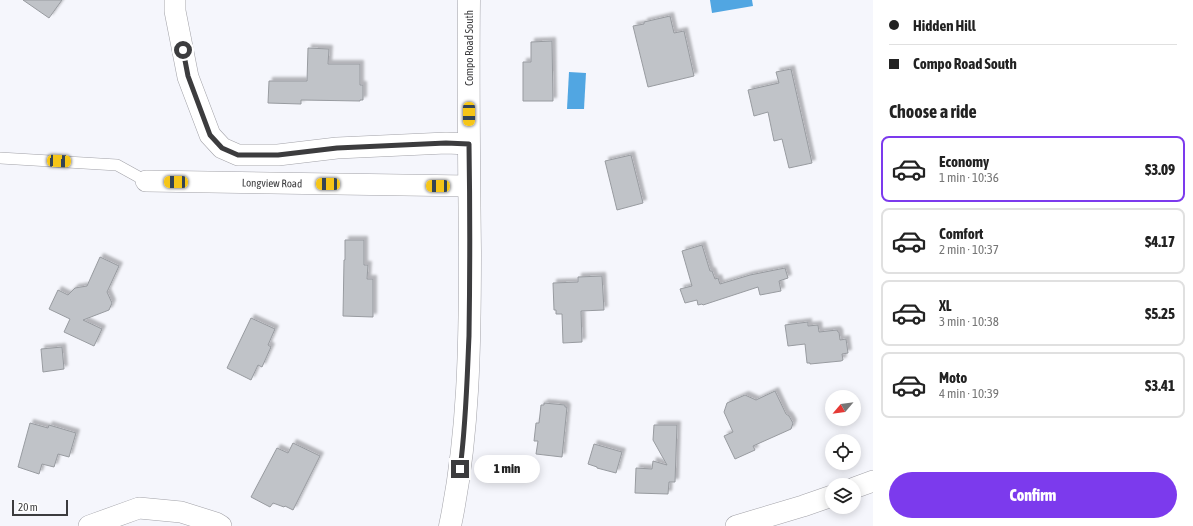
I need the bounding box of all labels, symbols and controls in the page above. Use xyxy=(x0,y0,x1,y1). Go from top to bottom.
street label: Compo Road South xyxy=(463,10,475,86)
text: Hidden Hill xyxy=(913,17,976,34)
route start xyxy=(174,41,192,59)
text: Compo Road South xyxy=(913,55,1017,72)
text: Choose a ride xyxy=(889,101,977,122)
car xyxy=(463,102,475,126)
icon: car xyxy=(891,151,927,187)
text: Economy xyxy=(939,153,989,170)
car xyxy=(47,154,71,168)
text: $3.09 xyxy=(1145,161,1175,178)
text: 1 min · 10:36 xyxy=(939,170,999,185)
car xyxy=(164,176,188,188)
street label: Longview Road xyxy=(242,176,302,190)
car xyxy=(316,178,340,190)
car xyxy=(426,180,450,192)
icon: car xyxy=(891,223,927,259)
text: Comfort xyxy=(939,225,983,242)
text: $4.17 xyxy=(1145,233,1175,250)
text: 2 min · 10:37 xyxy=(939,242,999,257)
icon: car xyxy=(891,295,927,331)
text: XL xyxy=(939,297,952,314)
text: $5.25 xyxy=(1145,305,1175,322)
text: 3 min · 10:38 xyxy=(939,314,999,329)
icon: car xyxy=(891,367,927,403)
text: Moto xyxy=(939,369,967,386)
text: $3.41 xyxy=(1145,377,1175,394)
text: 4 min · 10:39 xyxy=(939,386,999,401)
north arrow xyxy=(825,390,861,426)
map controls xyxy=(825,390,861,514)
button: locate xyxy=(825,434,861,470)
callout: 1 min xyxy=(474,455,540,483)
route end xyxy=(451,460,469,478)
text: 1 min xyxy=(494,461,520,476)
button: Confirm xyxy=(889,472,1177,518)
button: layers xyxy=(825,478,861,514)
scale bar xyxy=(12,498,68,517)
text: 20 m xyxy=(18,501,38,513)

